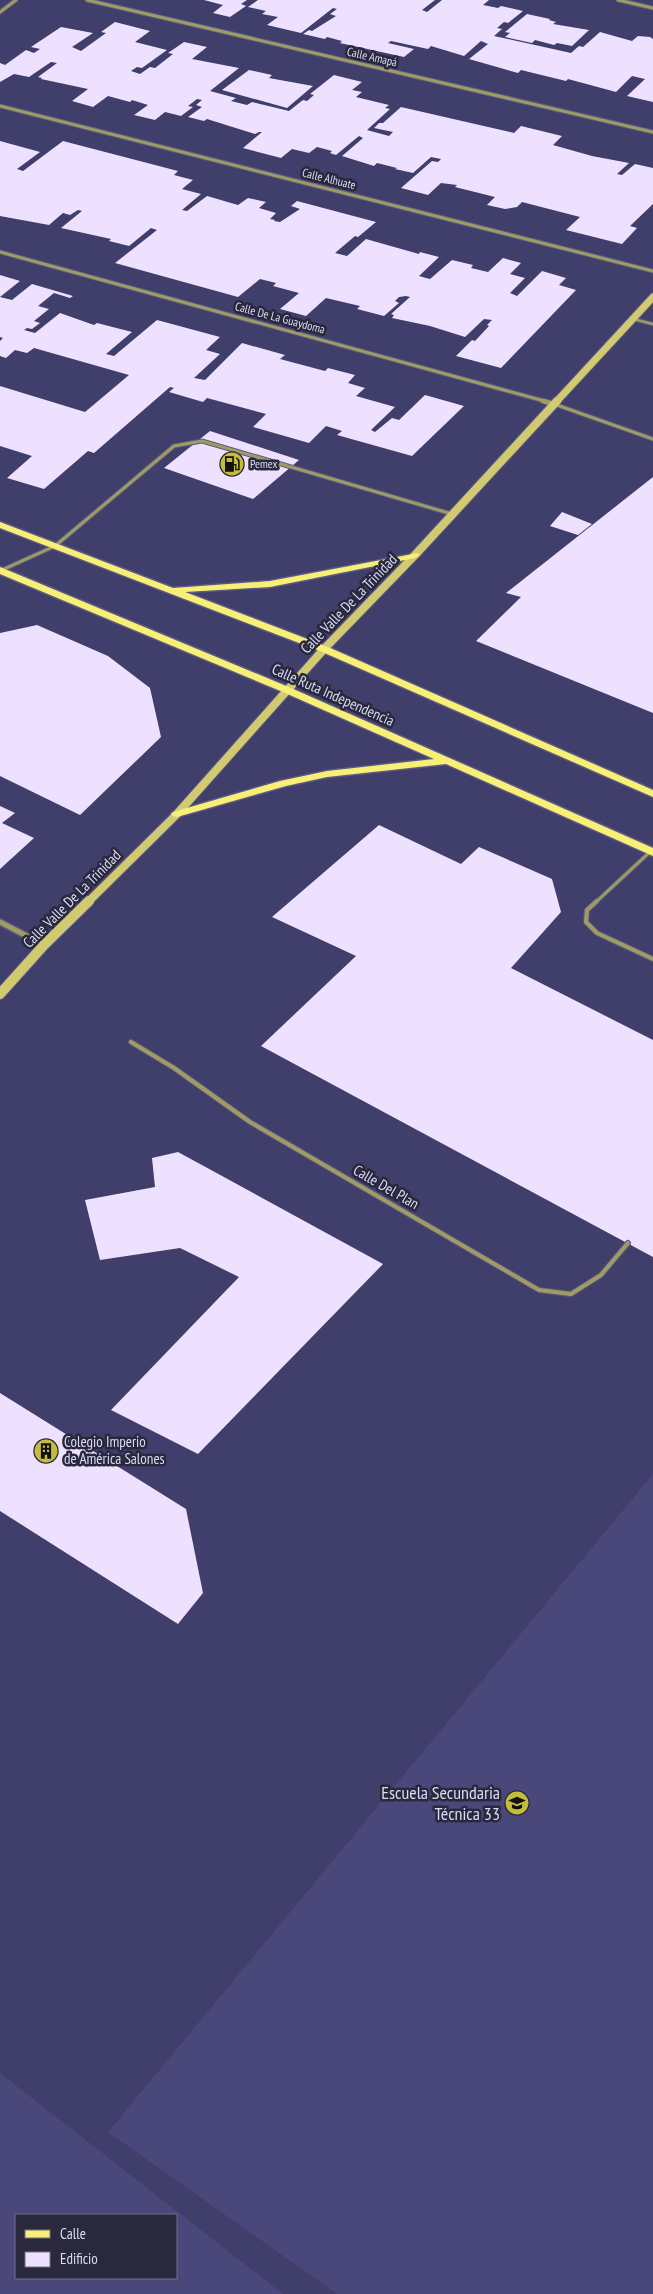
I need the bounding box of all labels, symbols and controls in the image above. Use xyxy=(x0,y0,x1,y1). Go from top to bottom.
street label: Calle Amapá xyxy=(345,43,399,70)
street label: Calle Alhuate xyxy=(301,165,358,192)
street label: Calle De La Guaydoma xyxy=(233,298,327,337)
fuel station icon: Pemex xyxy=(219,451,245,477)
place label: Pemex xyxy=(250,456,278,471)
street label: Calle Valle De La Trinidad xyxy=(296,550,401,657)
street label: Calle Ruta Independencia xyxy=(269,659,397,730)
street label: Calle Valle De La Trinidad xyxy=(19,846,125,952)
street label: Calle Del Plan xyxy=(350,1160,422,1213)
place label: Colegio Imperio de América Salones xyxy=(64,1432,165,1468)
building icon: Colegio Imperio de América Salones xyxy=(33,1438,59,1464)
place label: Escuela Secundaria Técnica 33 xyxy=(381,1781,500,1825)
school or university icon: Escuela Secundaria Técnica 33 xyxy=(504,1790,530,1816)
legend xyxy=(15,2214,178,2279)
text: Calle xyxy=(60,2224,86,2243)
text: Edificio xyxy=(60,2249,98,2268)

